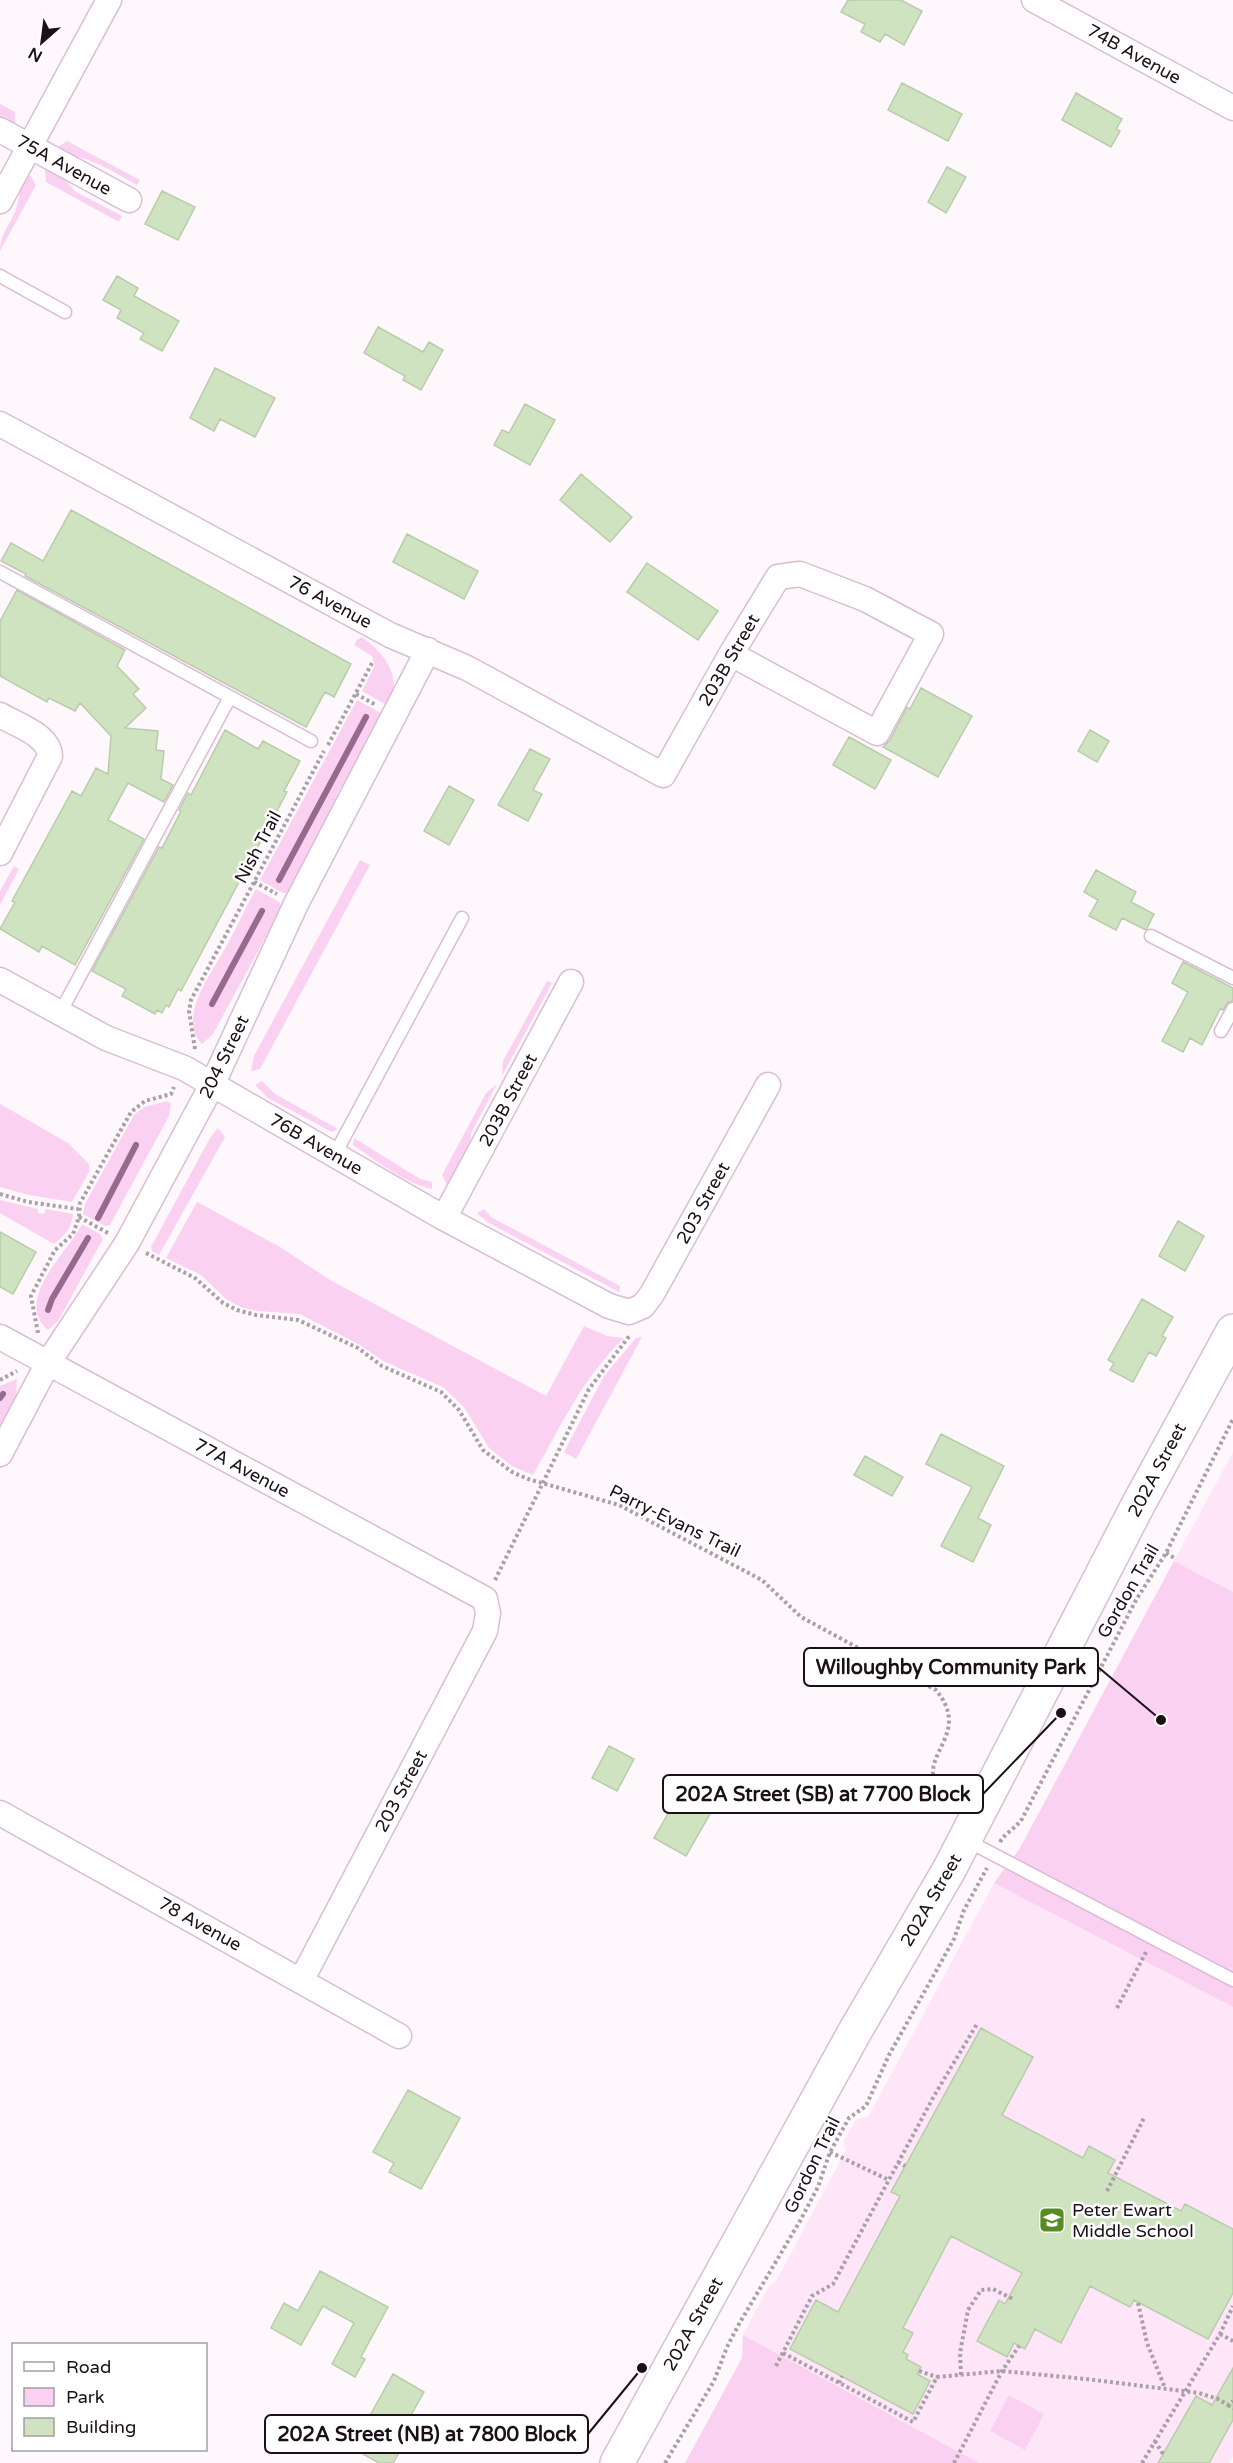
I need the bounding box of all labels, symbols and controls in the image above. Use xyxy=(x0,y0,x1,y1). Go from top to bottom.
north arrow xyxy=(12,12,72,72)
street label: 74B Avenue xyxy=(1083,19,1185,89)
text: N xyxy=(25,43,46,66)
street label: 75A Avenue xyxy=(13,130,115,200)
street label: 76 Avenue xyxy=(284,571,376,633)
street label: 203B Street xyxy=(694,610,764,710)
street label: Nish Trail xyxy=(230,807,286,887)
street label: 204 Street xyxy=(194,1012,254,1102)
street label: 203B Street xyxy=(474,1049,542,1150)
street label: 76B Avenue xyxy=(265,1108,367,1180)
street label: 203 Street xyxy=(672,1158,735,1248)
street label: 202A Street xyxy=(1123,1419,1191,1521)
street label: 77A Avenue xyxy=(190,1434,294,1502)
street label: Parry-Evans Trail xyxy=(606,1480,744,1562)
street label: Gordon Trail xyxy=(1092,1540,1164,1642)
callout: Willoughby Community Park xyxy=(804,1648,1098,1686)
text: Willoughby Community Park xyxy=(816,1656,1086,1680)
street label: 203 Street xyxy=(370,1746,432,1836)
callout: 202A Street (SB) at 7700 Block xyxy=(663,1775,983,1813)
text: 202A Street (SB) at 7700 Block xyxy=(675,1783,971,1807)
street label: 202A Street xyxy=(896,1850,966,1950)
street label: 78 Avenue xyxy=(155,1892,245,1956)
street label: Gordon Trail xyxy=(779,2113,845,2217)
place label: Peter Ewart Middle School xyxy=(1072,2199,1194,2242)
school or university icon: Peter Ewart Middle School xyxy=(1037,2205,1067,2235)
street label: 202A Street xyxy=(658,2273,728,2375)
legend xyxy=(12,2343,207,2451)
text: Road xyxy=(66,2356,111,2378)
text: Park xyxy=(66,2386,105,2408)
callout: 202A Street (NB) at 7800 Block xyxy=(265,2415,588,2453)
text: Building xyxy=(66,2416,136,2438)
text: 202A Street (NB) at 7800 Block xyxy=(277,2423,577,2447)

